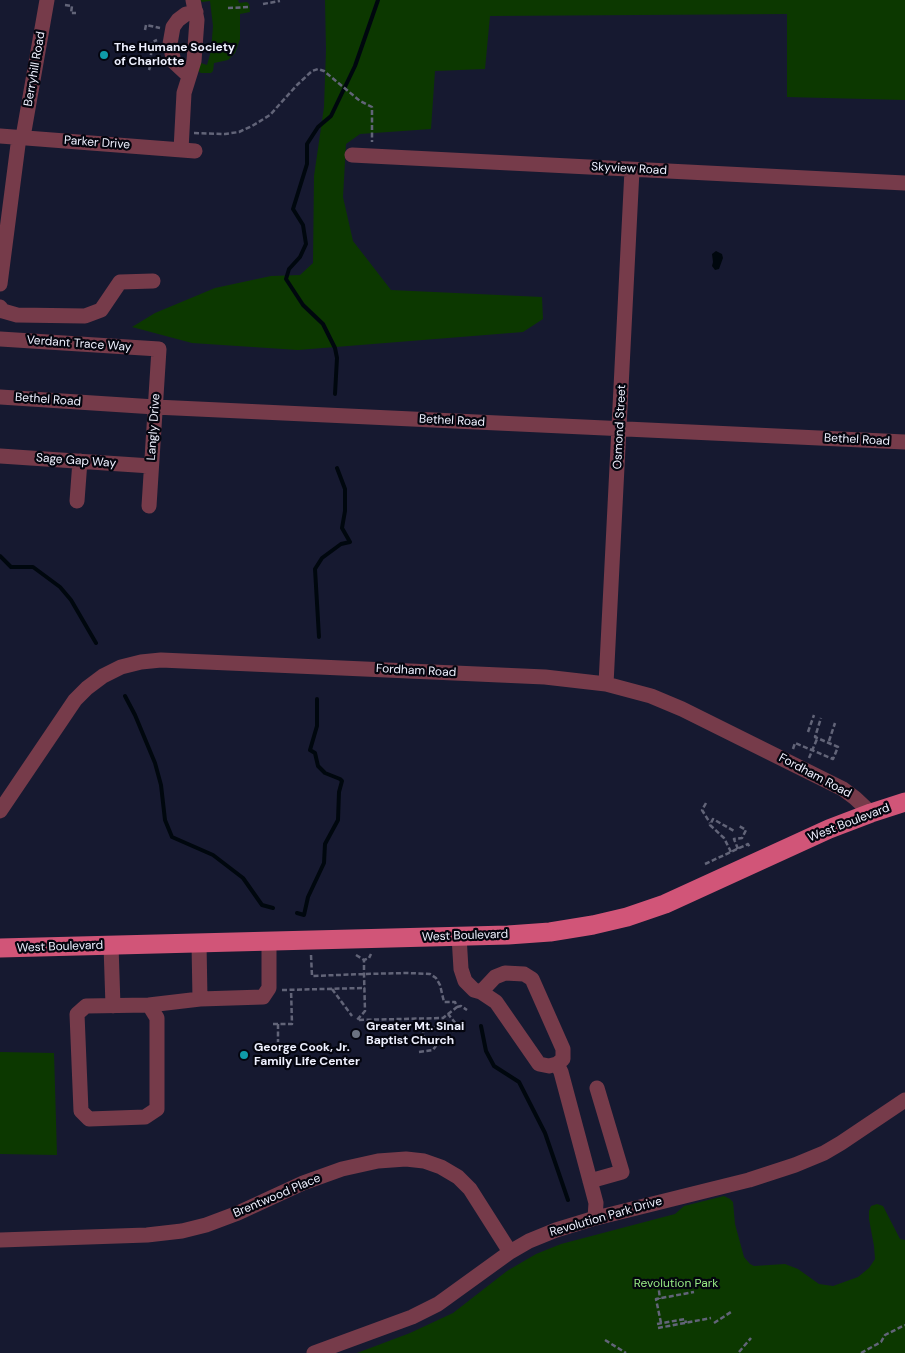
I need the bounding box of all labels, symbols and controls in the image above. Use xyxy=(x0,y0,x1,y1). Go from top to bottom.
street label: Berryhill Road xyxy=(21,30,49,108)
place label: The Humane Society of Charlotte xyxy=(114,41,235,69)
marker: The Humane Society of Charlotte xyxy=(98,49,110,61)
street label: Parker Drive xyxy=(64,134,130,152)
street label: Skyview Road xyxy=(591,160,667,178)
street label: Verdant Trace Way xyxy=(26,333,132,355)
street label: Osmond Street xyxy=(611,384,629,470)
street label: Bethel Road xyxy=(15,391,81,409)
street label: Langly Drive xyxy=(144,393,164,461)
street label: Bethel Road xyxy=(419,412,485,430)
street label: Bethel Road xyxy=(824,431,890,449)
street label: Sage Gap Way xyxy=(35,451,117,471)
street label: Fordham Road xyxy=(376,662,456,680)
street label: Fordham Road xyxy=(776,751,854,801)
street label: West Boulevard xyxy=(806,801,892,845)
street label: West Boulevard xyxy=(422,927,508,945)
street label: West Boulevard xyxy=(17,938,103,956)
place label: Greater Mt. Sinai Baptist Church xyxy=(366,1020,464,1048)
marker: Greater Mt. Sinai Baptist Church xyxy=(350,1028,362,1040)
place label: George Cook, Jr. Family Life Center xyxy=(254,1041,360,1069)
marker: George Cook, Jr. Family Life Center xyxy=(238,1049,250,1061)
street label: Brentwood Place xyxy=(231,1171,323,1221)
street label: Revolution Park Drive xyxy=(548,1194,664,1240)
park label: Revolution Park xyxy=(634,1277,718,1291)

